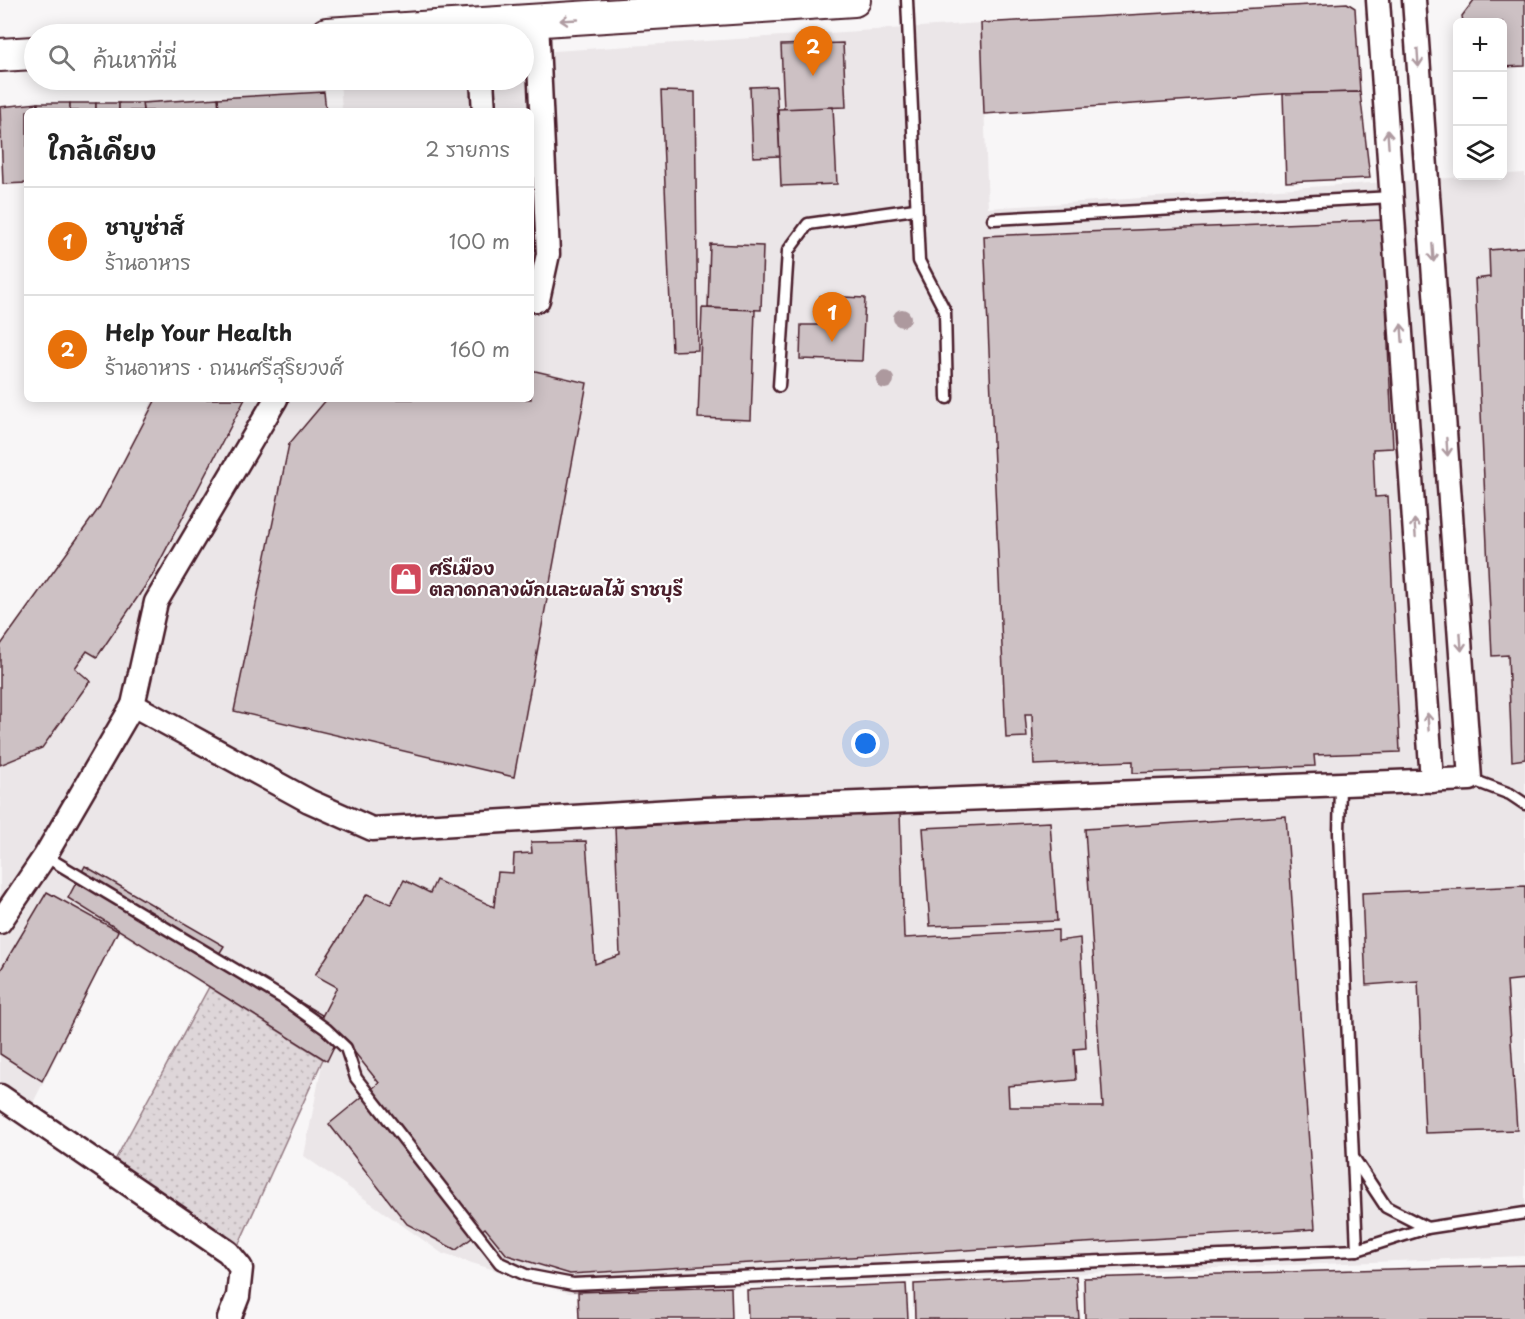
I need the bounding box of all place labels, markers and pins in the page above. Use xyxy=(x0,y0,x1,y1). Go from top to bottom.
pin: 2 xyxy=(794,26,832,76)
pin: 1 xyxy=(812,292,852,342)
place label: ศรีเมือง ตลาดกลางผักและผลไม้ ราชบุรี xyxy=(429,554,683,603)
shop icon: ศรีเมือง ตลาดกลางผักและผลไม้ ราชบุรี xyxy=(388,561,424,597)

